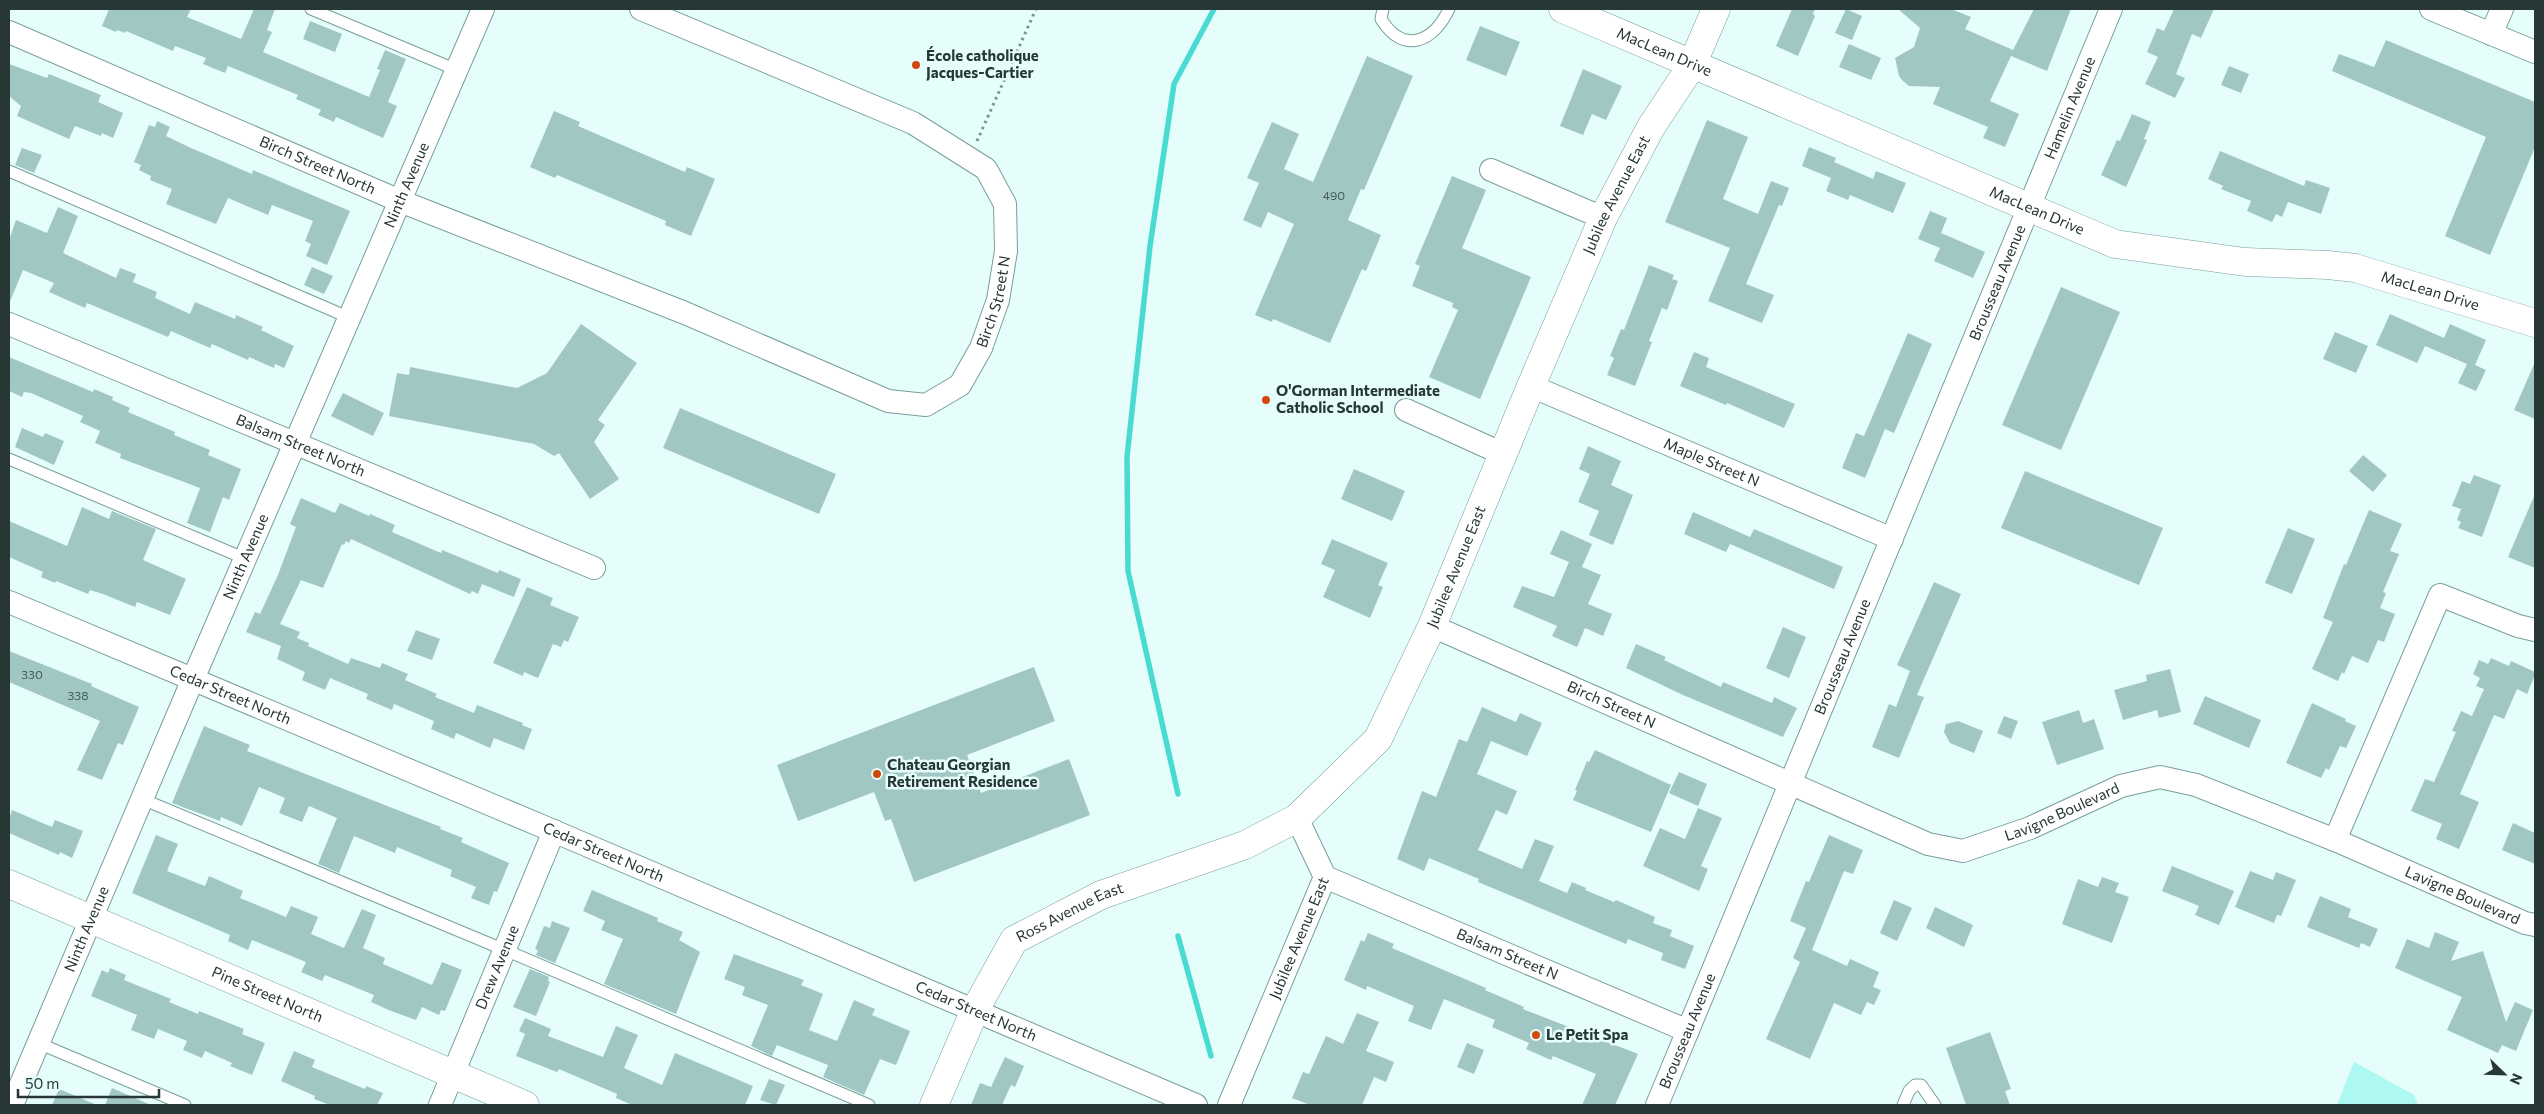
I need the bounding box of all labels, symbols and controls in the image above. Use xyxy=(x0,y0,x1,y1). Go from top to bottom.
street label: MacLean Drive xyxy=(1614,23,1715,79)
place label: École catholique Jacques-Cartier xyxy=(926,46,1039,81)
street label: Hamelin Avenue xyxy=(2040,54,2098,162)
marker: École catholique Jacques-Cartier xyxy=(910,59,922,71)
street label: Birch Street North xyxy=(257,131,379,197)
street label: Jubilee Avenue East xyxy=(1579,132,1653,257)
street label: Ninth Avenue xyxy=(379,139,432,230)
street label: MacLean Drive xyxy=(1987,182,2088,238)
house number: 490 xyxy=(1323,188,1345,202)
street label: Brousseau Avenue xyxy=(1965,222,2029,343)
street label: Birch Street N xyxy=(972,254,1013,350)
street label: MacLean Drive xyxy=(2379,267,2482,313)
place label: O'Gorman Intermediate Catholic School xyxy=(1276,381,1440,416)
marker: O'Gorman Intermediate Catholic School xyxy=(1260,394,1272,406)
street label: Balsam Street North xyxy=(234,410,368,480)
street label: Maple Street N xyxy=(1661,433,1762,490)
street label: Jubilee Avenue East xyxy=(1422,503,1489,630)
street label: Ninth Avenue xyxy=(219,511,271,602)
street label: Brousseau Avenue xyxy=(1810,596,1874,717)
street label: Cedar Street North xyxy=(167,661,294,728)
house number: 330 xyxy=(21,667,43,681)
street label: Birch Street N xyxy=(1565,677,1659,731)
house number: 338 xyxy=(68,688,88,702)
place label: Chateau Georgian Retirement Residence xyxy=(887,755,1037,790)
marker: Chateau Georgian Retirement Residence xyxy=(871,768,883,780)
street label: Lavigne Boulevard xyxy=(2002,778,2122,844)
street label: Cedar Street North xyxy=(541,818,667,885)
street label: Lavigne Boulevard xyxy=(2403,862,2523,928)
street label: Jubilee Avenue East xyxy=(1265,874,1332,1002)
street label: Ross Avenue East xyxy=(1013,878,1126,945)
street label: Ninth Avenue xyxy=(60,883,112,974)
street label: Drew Avenue xyxy=(471,922,522,1012)
street label: Balsam Street N xyxy=(1454,924,1561,983)
street label: Pine Street North xyxy=(209,962,326,1025)
street label: Brousseau Avenue xyxy=(1655,970,1719,1091)
street label: Cedar Street North xyxy=(913,977,1040,1044)
place label: Le Petit Spa xyxy=(1546,1025,1628,1043)
marker: Le Petit Spa xyxy=(1530,1029,1542,1041)
north arrow xyxy=(2479,1049,2529,1099)
scale bar xyxy=(18,1066,159,1098)
text: N xyxy=(2507,1071,2526,1087)
text: 50 m xyxy=(25,1074,59,1092)

